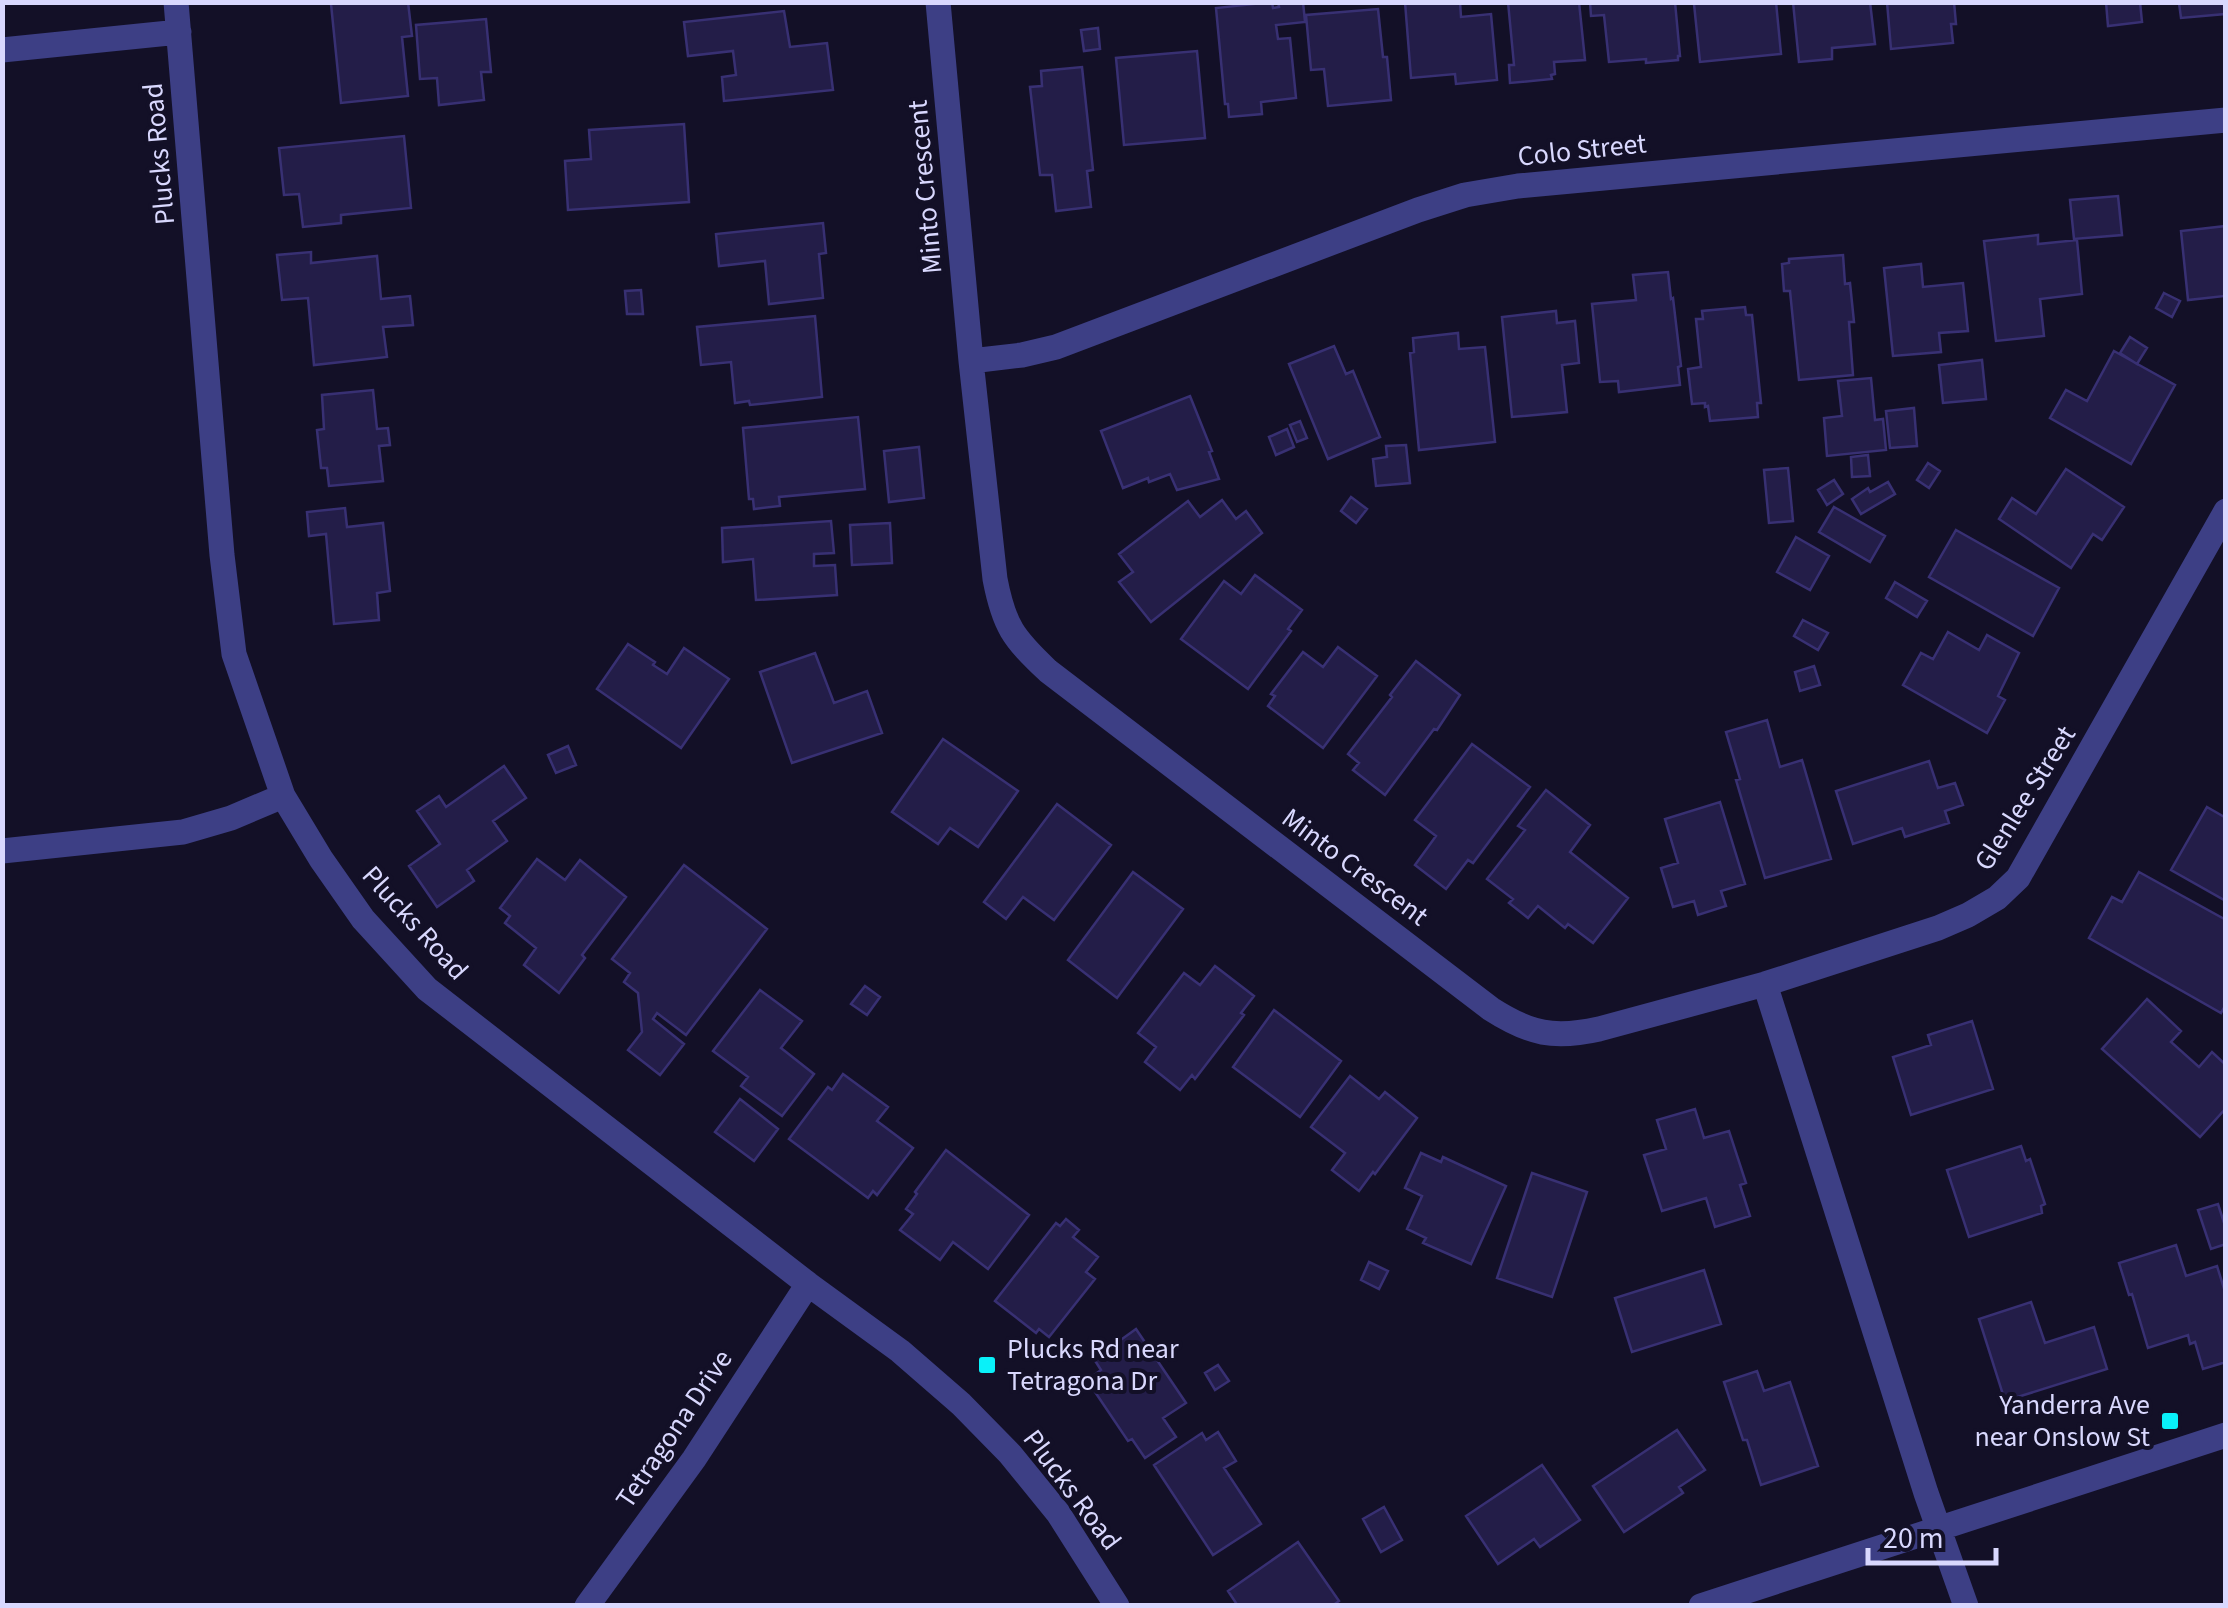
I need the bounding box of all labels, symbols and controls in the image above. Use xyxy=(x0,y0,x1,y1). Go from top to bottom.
street label: Plucks Road xyxy=(133,81,185,227)
street label: Minto Crescent xyxy=(897,98,953,276)
street label: Colo Street xyxy=(1516,123,1649,177)
street label: Glenlee Street xyxy=(1965,717,2086,878)
street label: Minto Crescent xyxy=(1273,799,1437,936)
street label: Plucks Road xyxy=(353,857,477,989)
place label: Plucks Rd near Tetragona Dr xyxy=(1007,1329,1179,1401)
street label: Tetragona Drive xyxy=(606,1342,742,1516)
marker: Plucks Rd near Tetragona Dr xyxy=(976,1354,998,1376)
place label: Yanderra Ave near Onslow St xyxy=(1974,1385,2151,1457)
marker: Yanderra Ave near Onslow St xyxy=(2159,1410,2181,1432)
street label: Plucks Road xyxy=(1013,1421,1131,1559)
scale bar xyxy=(1868,1503,1996,1565)
text: 20 m xyxy=(1883,1517,1944,1560)

